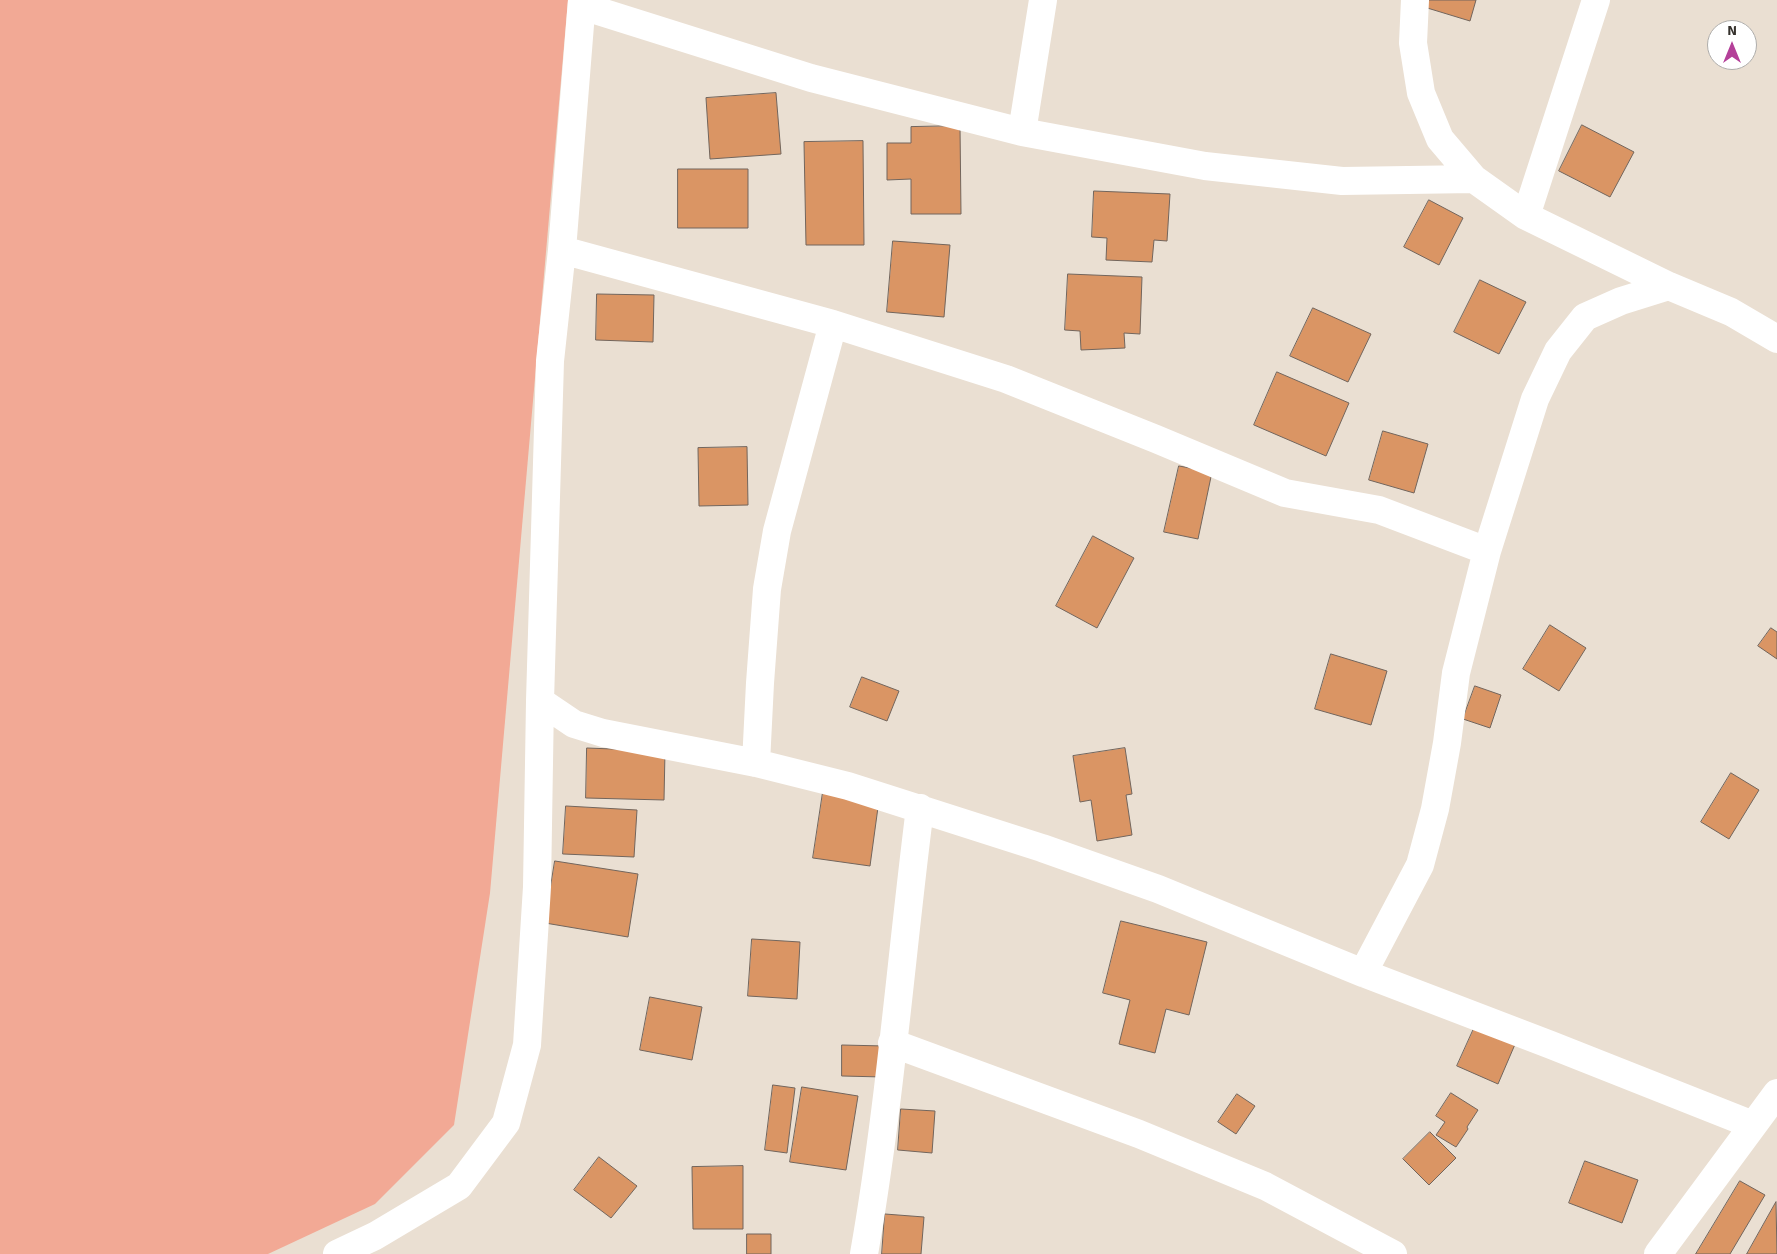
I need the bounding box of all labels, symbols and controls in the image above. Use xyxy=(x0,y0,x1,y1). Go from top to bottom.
north arrow xyxy=(1707,20,1757,70)
text: N xyxy=(1727,22,1737,39)

